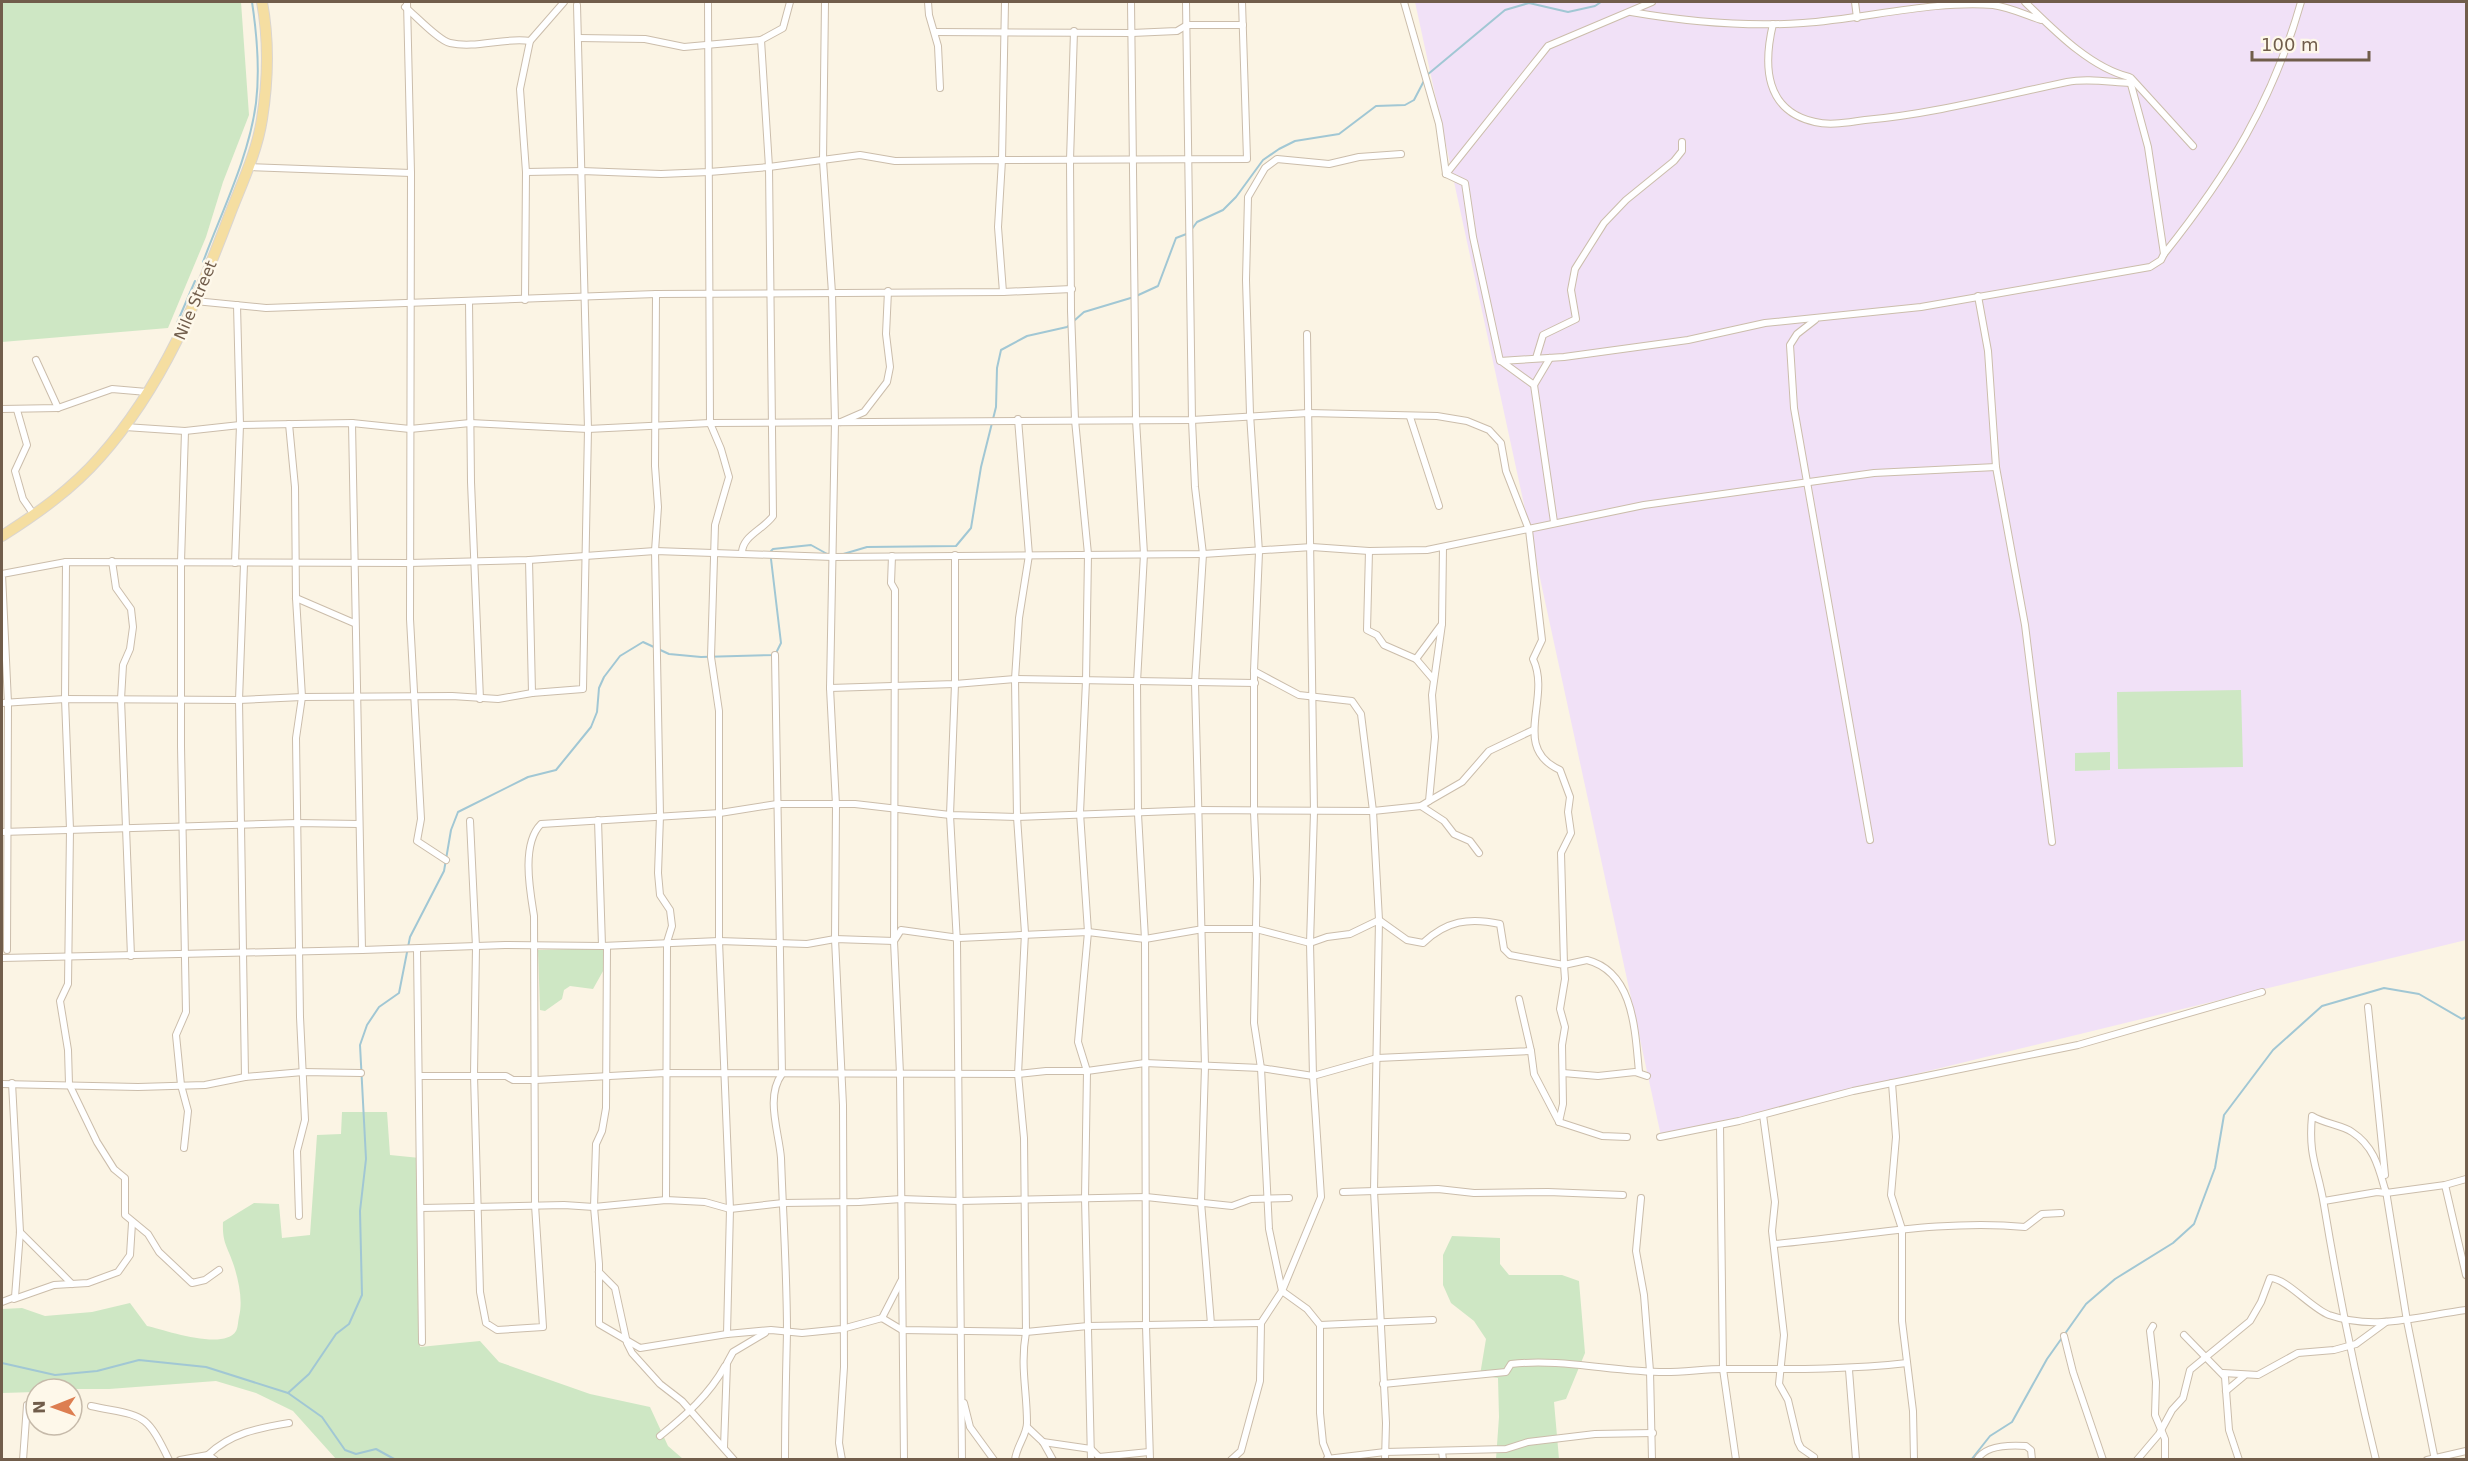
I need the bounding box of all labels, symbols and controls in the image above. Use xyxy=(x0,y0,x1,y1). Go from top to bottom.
scale bar xyxy=(2252,24,2369,62)
text: 100 m xyxy=(2261,34,2319,55)
street label: Nile Street xyxy=(170,258,221,343)
north arrow xyxy=(24,1377,84,1437)
text: N xyxy=(30,1400,49,1414)

